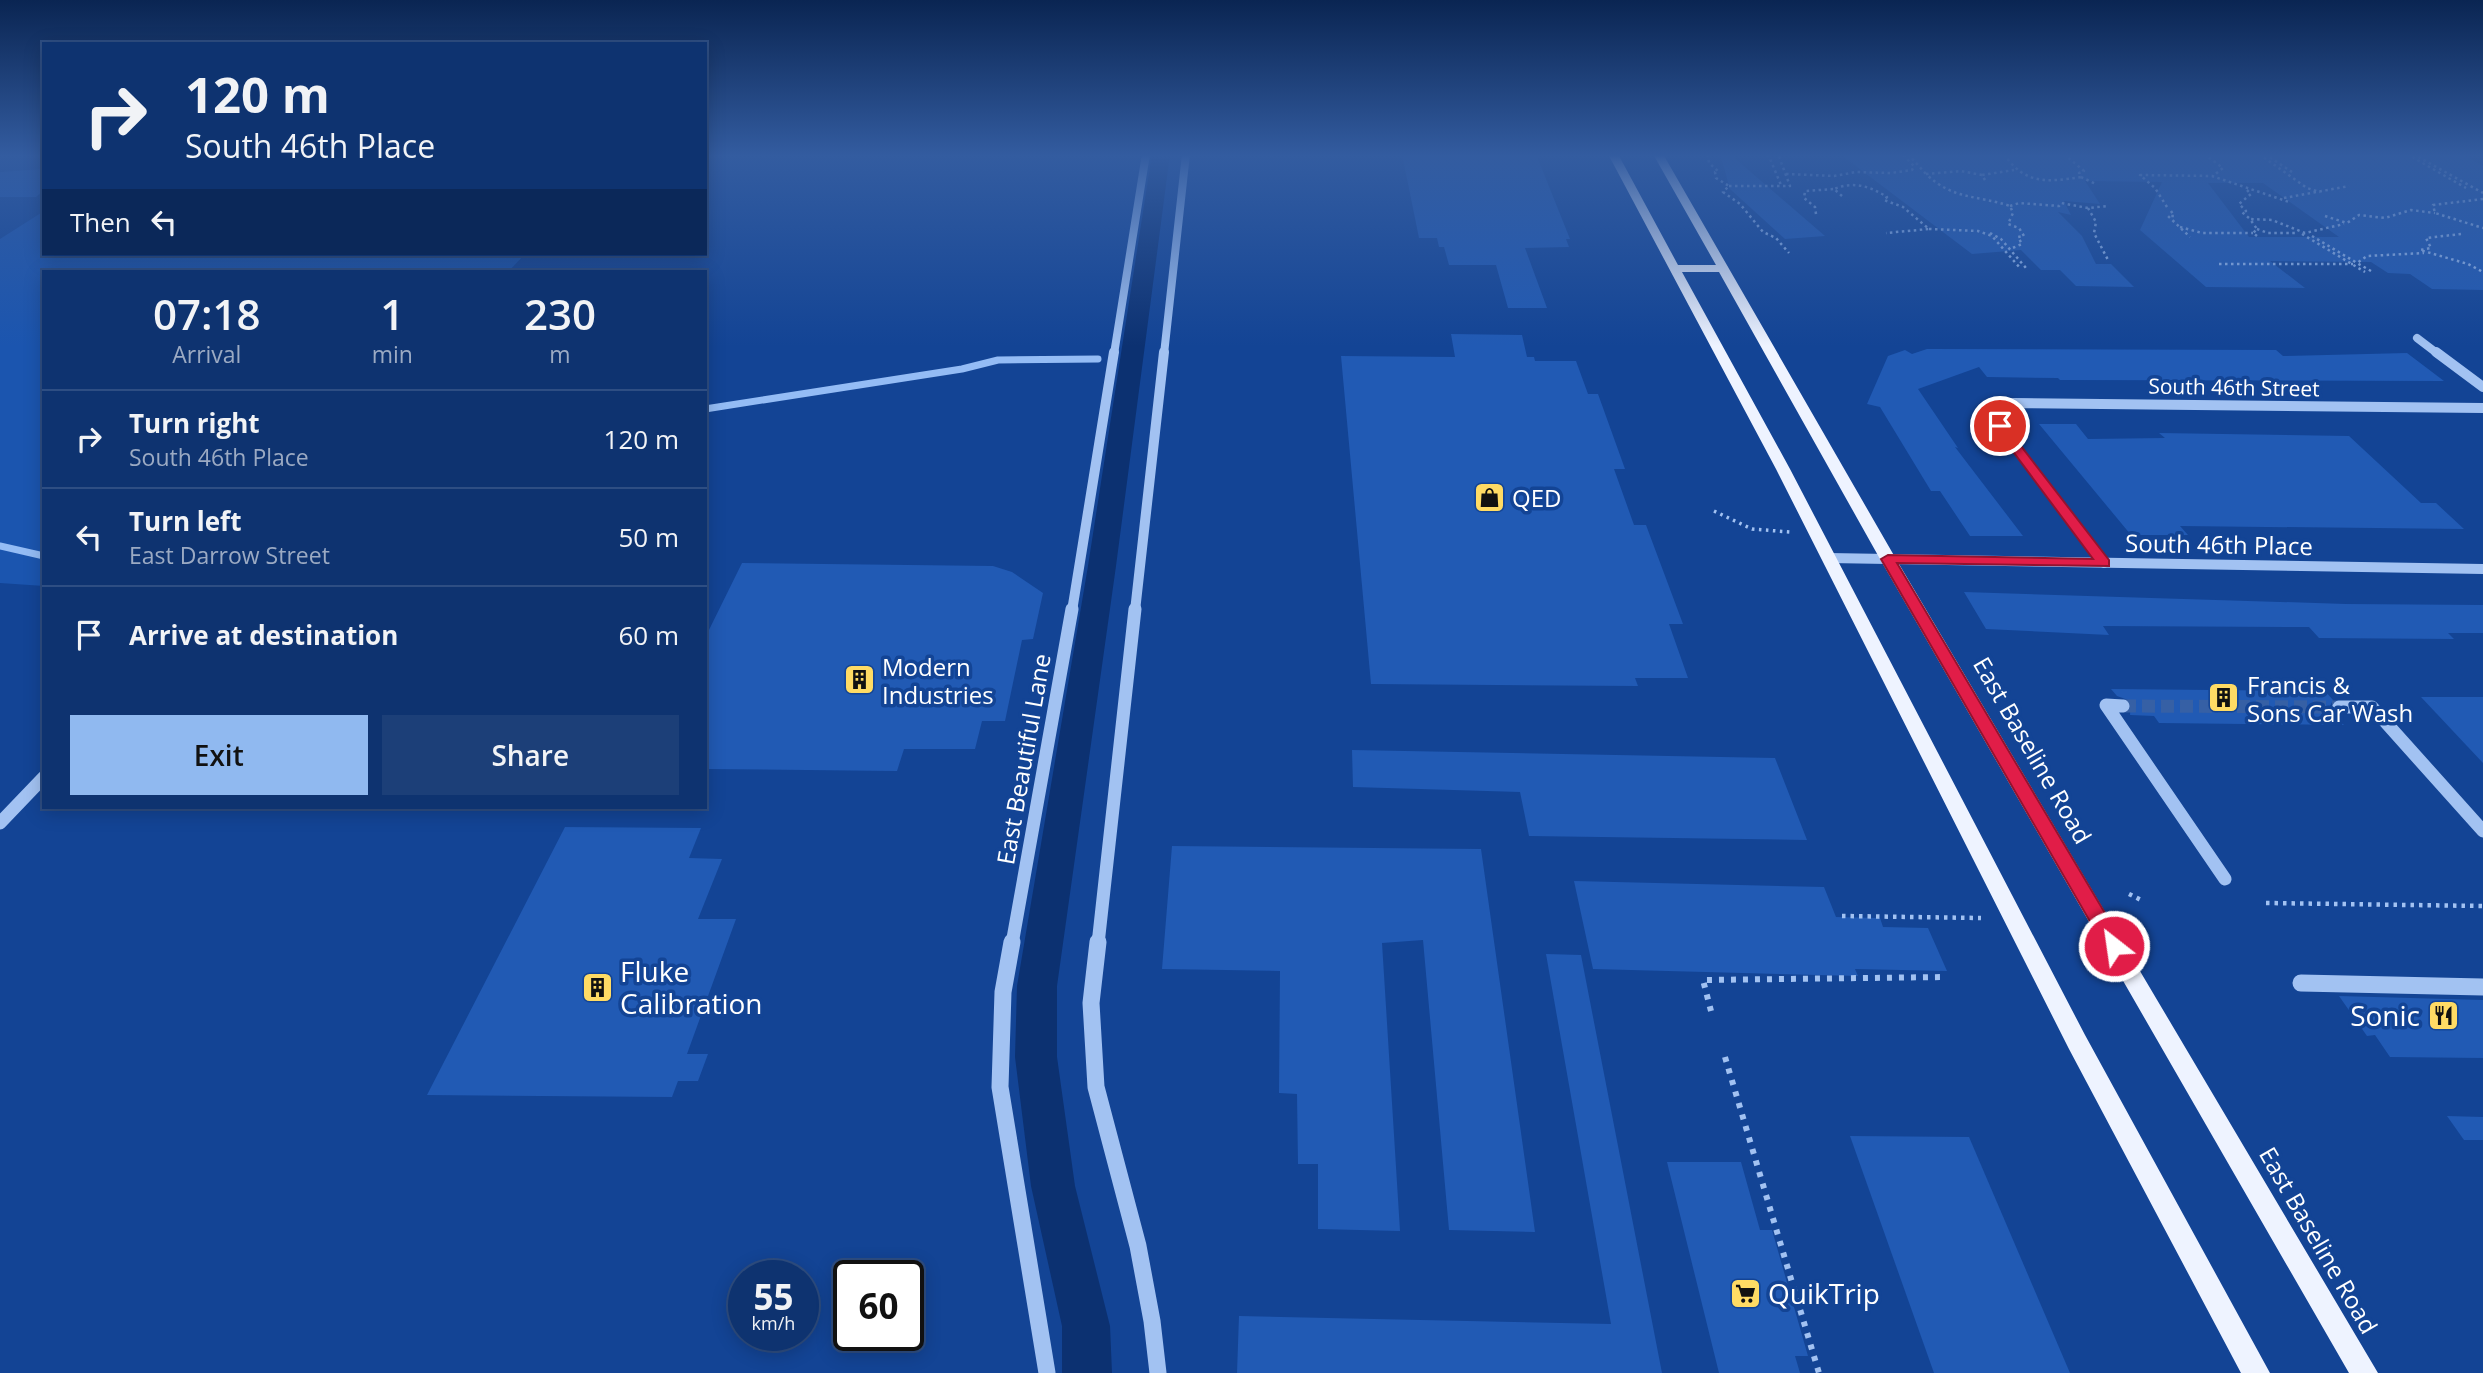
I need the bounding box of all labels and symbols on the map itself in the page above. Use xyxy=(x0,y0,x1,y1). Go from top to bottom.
street label: South 46th Street xyxy=(2148,372,2320,402)
pin xyxy=(1970,396,2030,456)
shop icon: QED xyxy=(1472,480,1506,514)
place label: QED xyxy=(1512,481,1561,514)
street label: South 46th Place xyxy=(2125,526,2313,562)
place label: Modern Industries xyxy=(882,650,994,711)
street label: East Beautiful Lane xyxy=(988,651,1058,867)
street label: East Baseline Road xyxy=(1966,651,2100,849)
building icon: Modern Industries xyxy=(842,663,876,697)
place label: Francis & Sons Car Wash xyxy=(2247,668,2413,729)
building icon: Francis & Sons Car Wash xyxy=(2207,681,2241,715)
position arrow xyxy=(2077,909,2151,983)
place label: Fluke Calibration xyxy=(620,952,763,1022)
building icon: Fluke Calibration xyxy=(580,970,614,1004)
place label: Sonic xyxy=(2350,996,2420,1034)
restaurant icon: Sonic xyxy=(2426,998,2460,1032)
street label: East Baseline Road xyxy=(2252,1141,2386,1339)
speed limit sign: 60 xyxy=(833,1260,924,1351)
place label: QuikTrip xyxy=(1768,1274,1880,1312)
supermarket icon: QuikTrip xyxy=(1728,1276,1762,1310)

